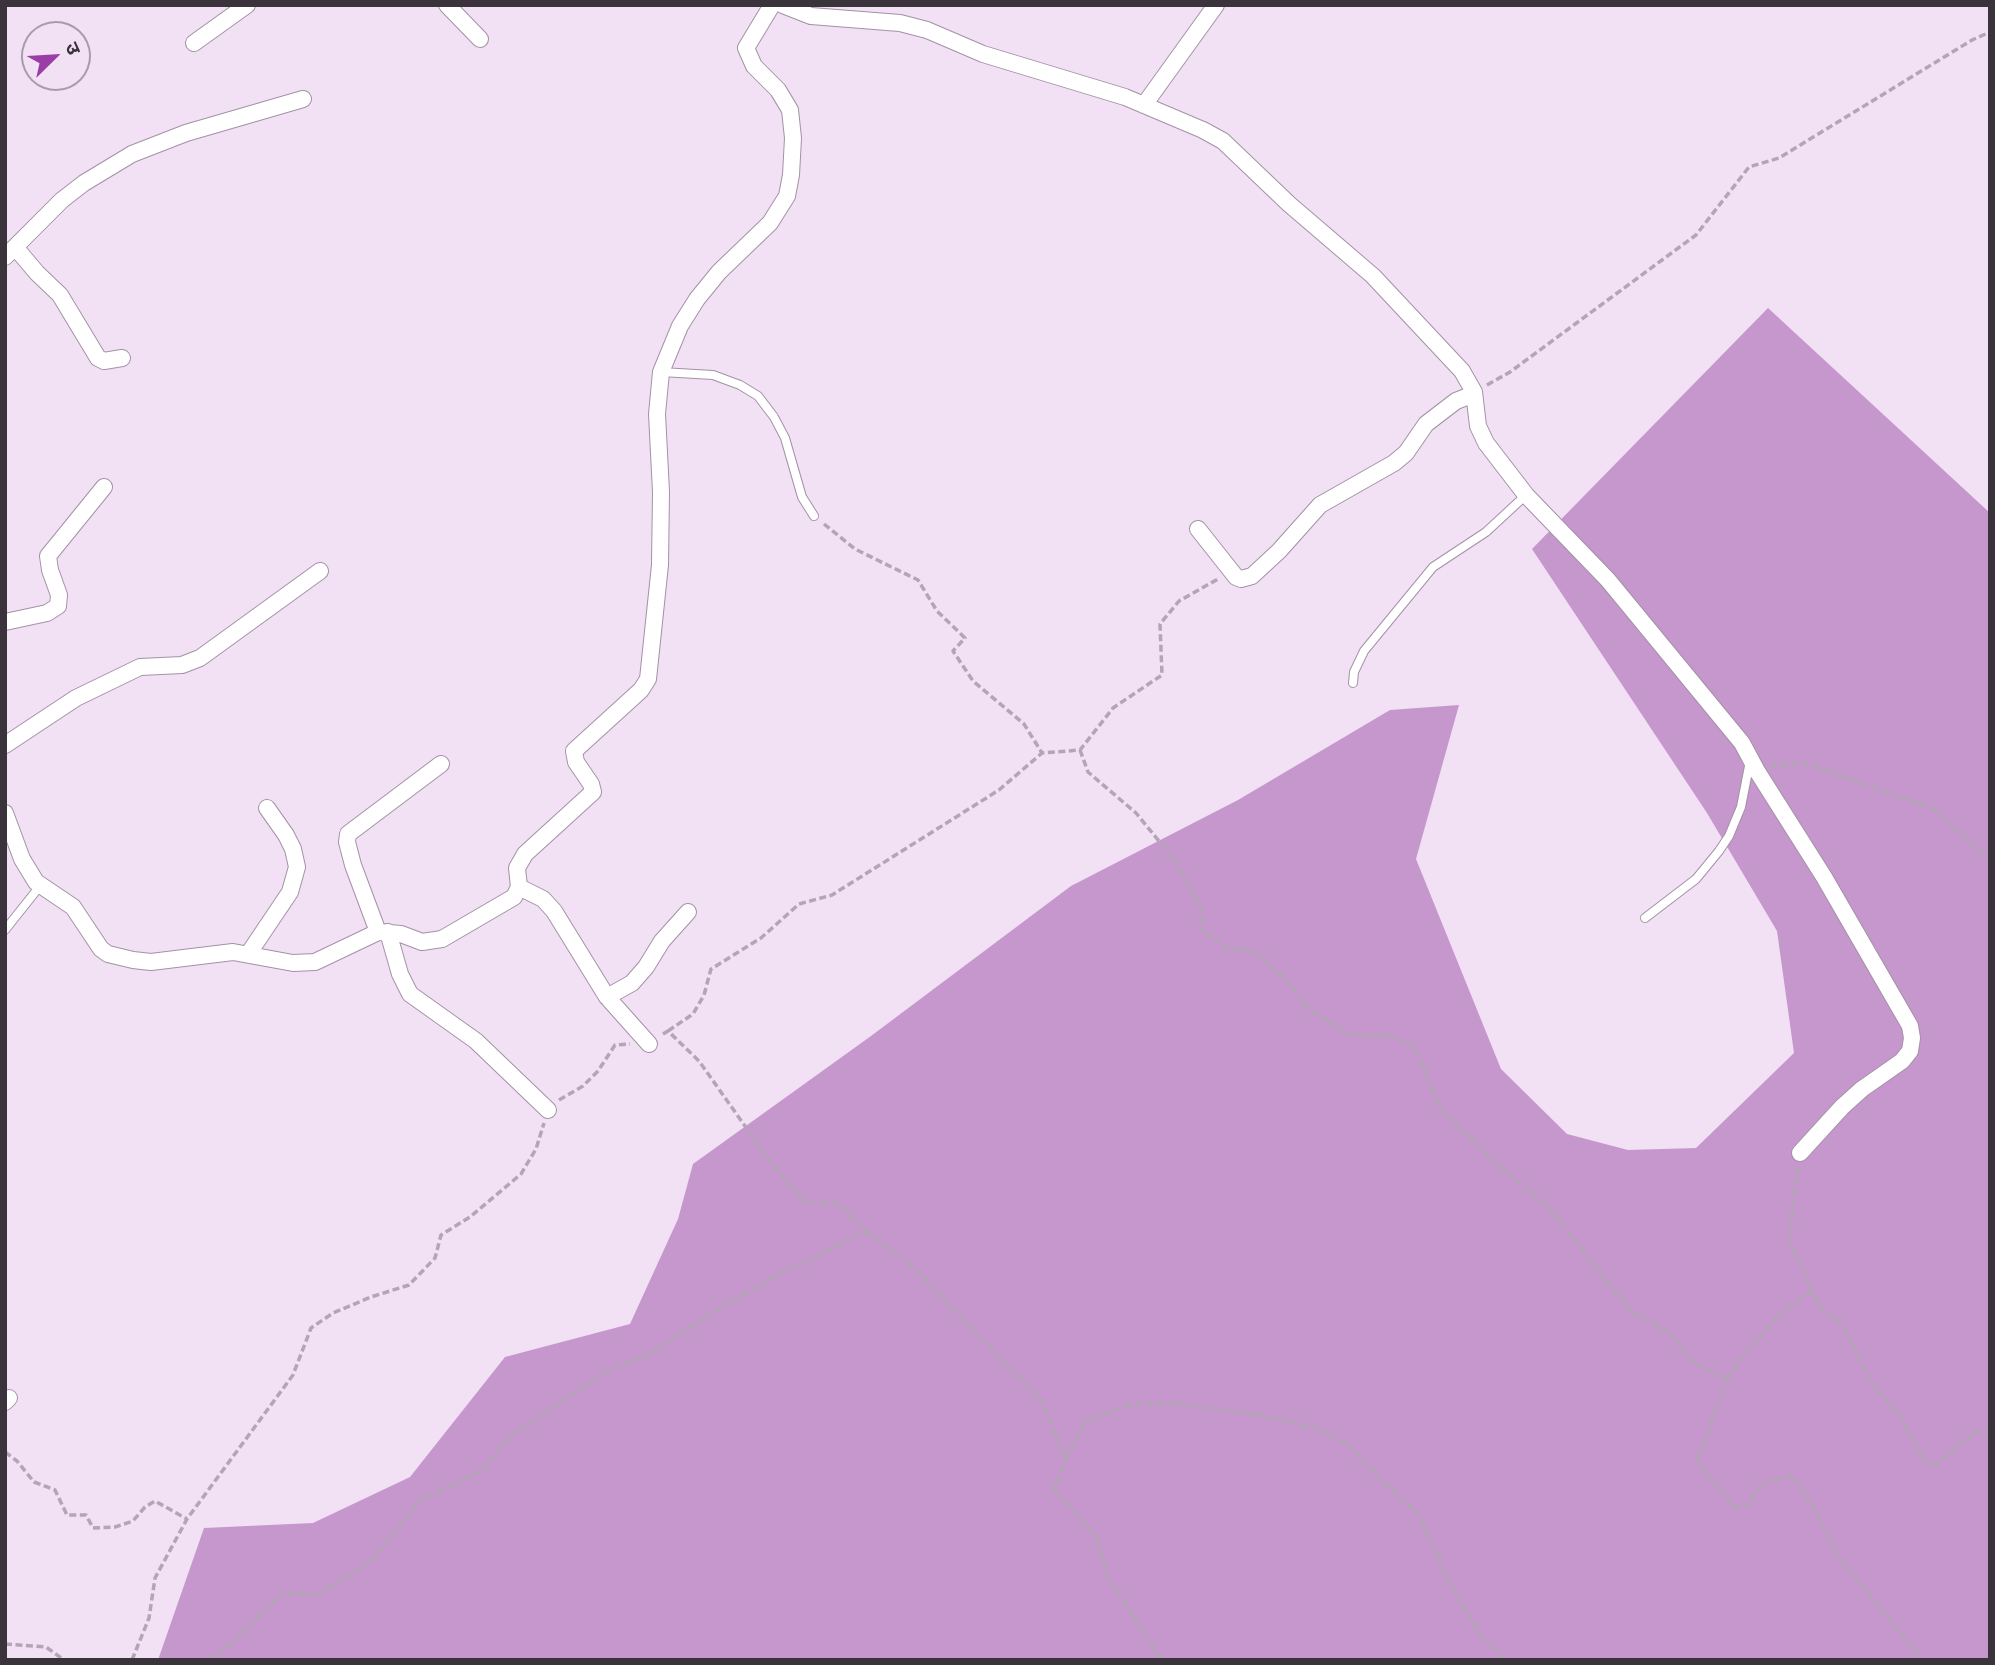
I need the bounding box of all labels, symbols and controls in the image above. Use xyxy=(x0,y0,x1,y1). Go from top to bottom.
north arrow xyxy=(21,21,91,91)
text: उ xyxy=(60,38,87,58)

